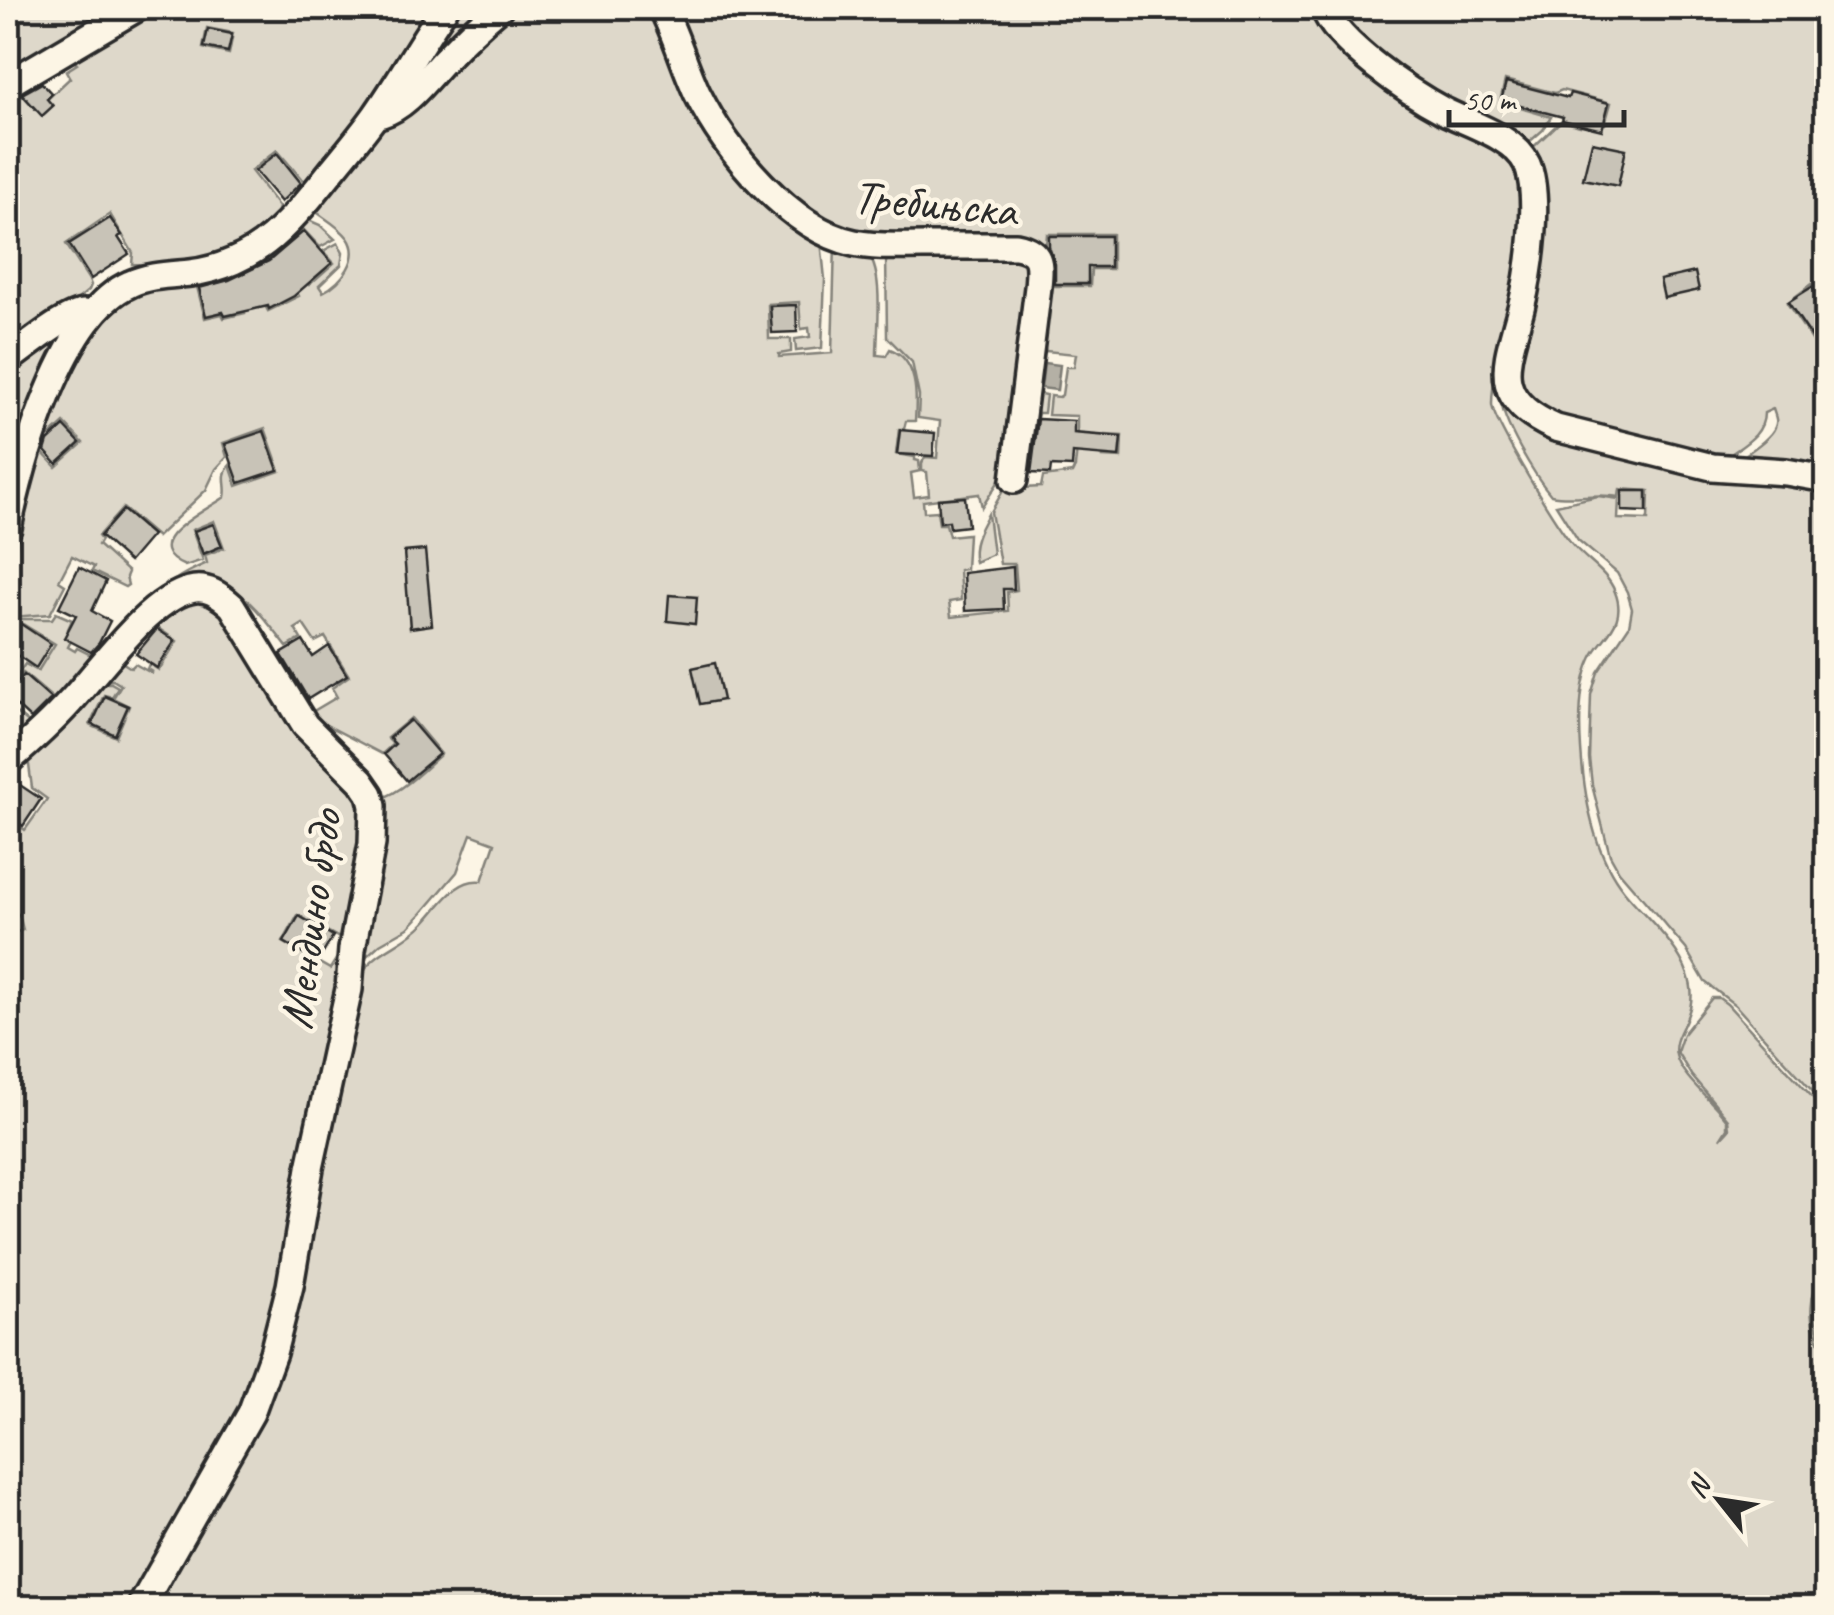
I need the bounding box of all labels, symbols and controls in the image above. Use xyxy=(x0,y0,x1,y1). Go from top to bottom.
scale bar xyxy=(1449,65,1624,127)
text: 50 m xyxy=(1464,81,1517,119)
street label: Требињска xyxy=(851,166,1022,240)
street label: Мендино брдо xyxy=(265,803,355,1032)
north arrow xyxy=(1669,1450,1769,1550)
text: N xyxy=(1678,1467,1720,1504)

